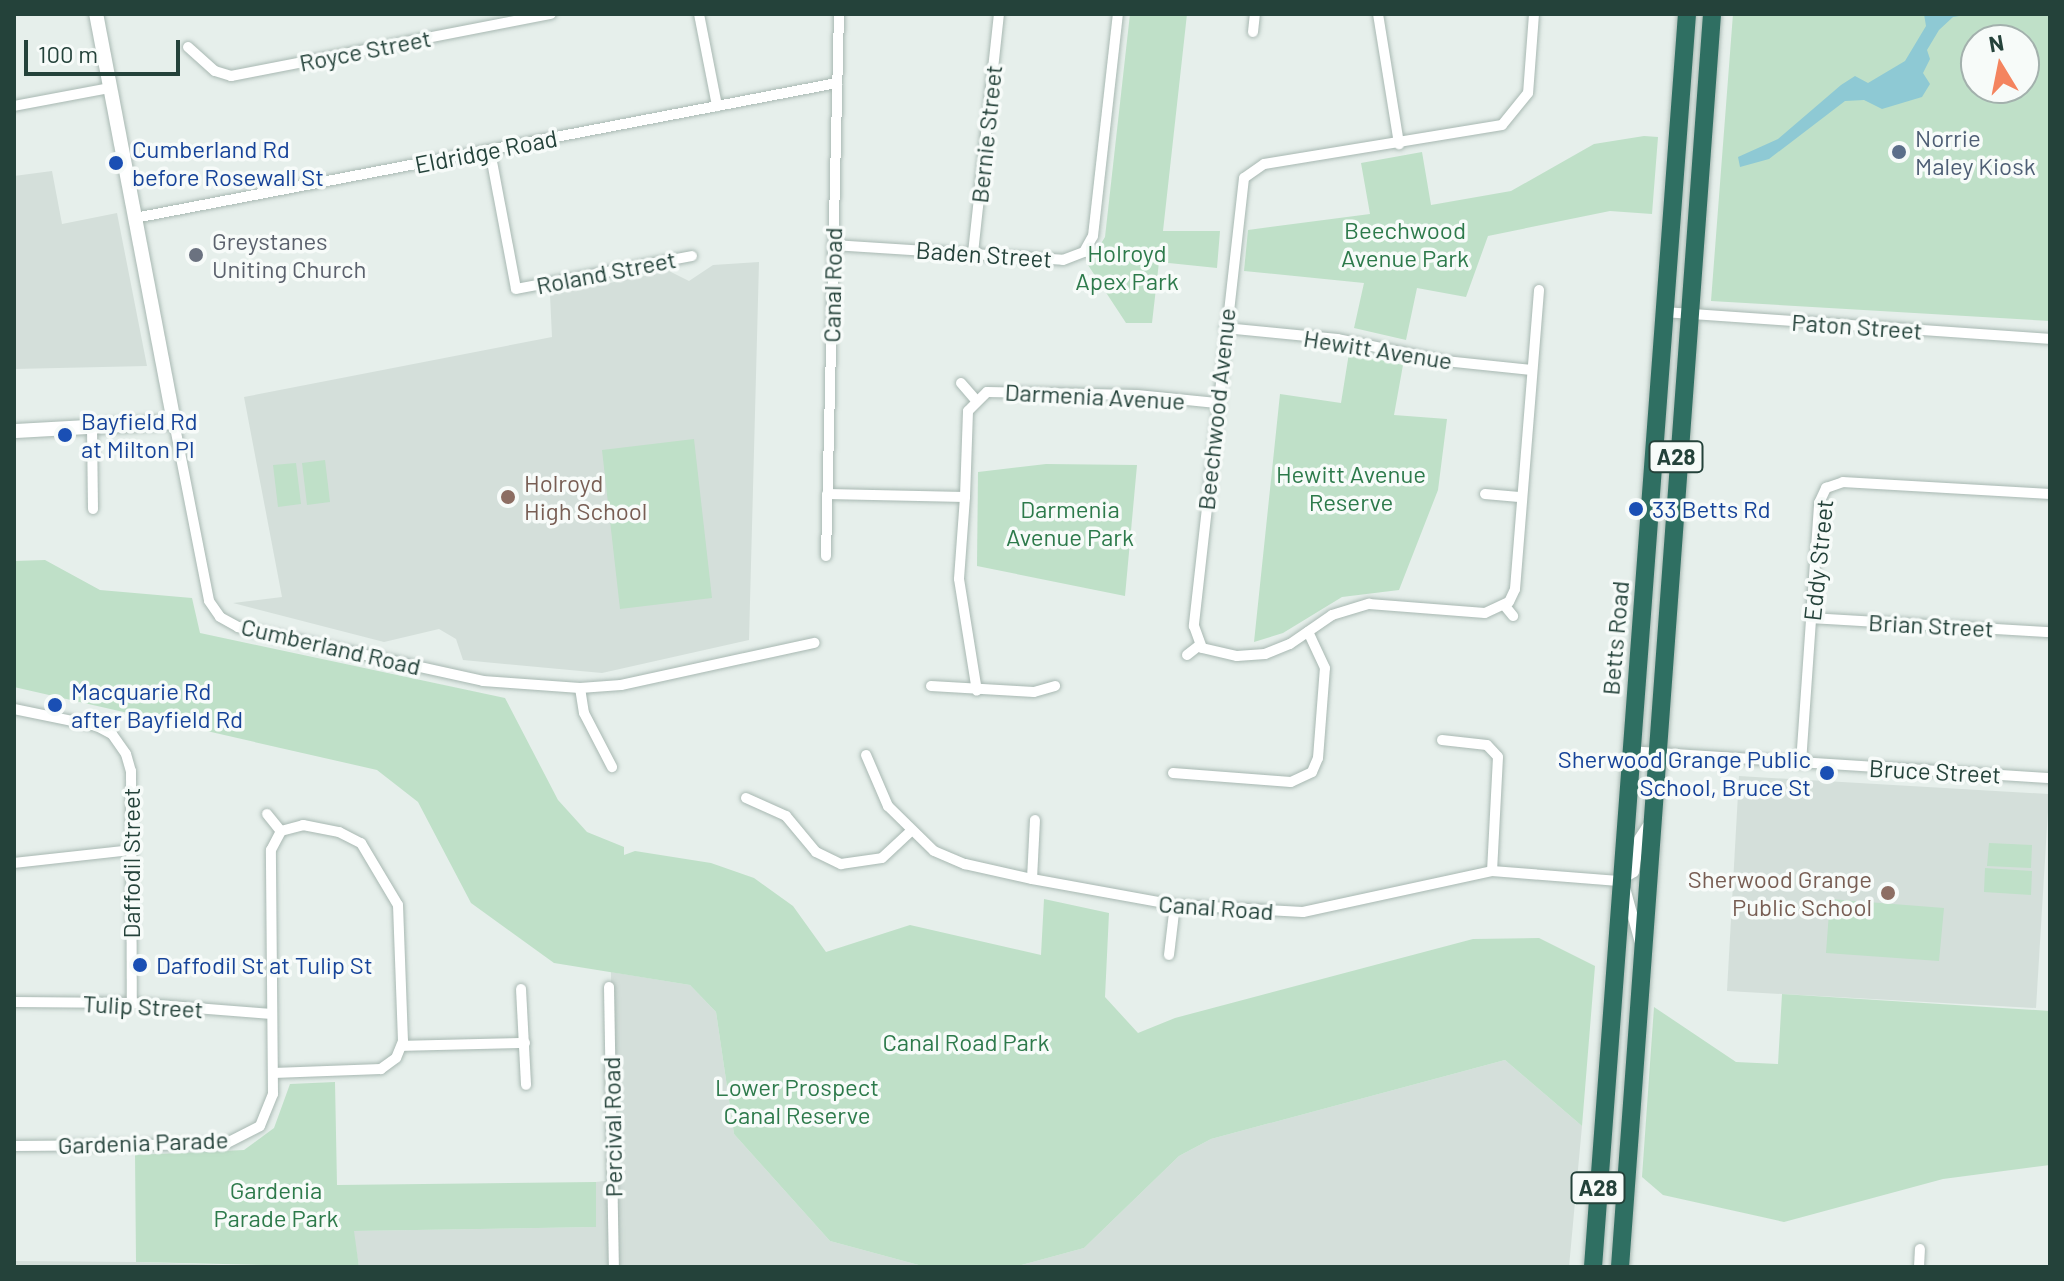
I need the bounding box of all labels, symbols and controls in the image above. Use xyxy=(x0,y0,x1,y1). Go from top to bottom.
street label: Royce Street xyxy=(297,23,433,77)
scale bar xyxy=(28,24,184,74)
north arrow xyxy=(1960,24,2040,104)
text: N xyxy=(1987,28,2006,56)
text: 100 m xyxy=(38,39,98,68)
street label: Bernie Street xyxy=(964,64,1008,204)
street label: Eldridge Road xyxy=(412,123,560,179)
place label: Norrie Maley Kiosk xyxy=(1915,124,2036,180)
place label: Cumberland Rd before Rosewall St xyxy=(132,135,324,191)
marker: Norrie Maley Kiosk xyxy=(1890,143,1908,161)
marker: Cumberland Rd before Rosewall St xyxy=(107,154,125,172)
park label: Beechwood Avenue Park xyxy=(1341,216,1469,272)
place label: Greystanes Uniting Church xyxy=(212,227,366,283)
street label: Canal Road xyxy=(817,227,847,343)
street label: Baden Street xyxy=(915,235,1053,273)
park label: Holroyd Apex Park xyxy=(1075,239,1179,295)
street label: Roland Street xyxy=(534,244,678,300)
marker: Greystanes Uniting Church xyxy=(187,246,205,264)
street label: Beechwood Avenue xyxy=(1191,307,1241,511)
street label: Paton Street xyxy=(1791,307,1923,345)
street label: Hewitt Avenue xyxy=(1302,323,1454,375)
street label: Darmenia Avenue xyxy=(1004,377,1186,415)
place label: Bayfield Rd at Milton Pl xyxy=(81,407,198,463)
marker: Bayfield Rd at Milton Pl xyxy=(56,426,74,444)
road number: A28 xyxy=(1648,439,1704,475)
park label: Hewitt Avenue Reserve xyxy=(1276,460,1426,516)
place label: Holroyd High School xyxy=(524,469,647,525)
marker: Holroyd High School xyxy=(499,488,517,506)
park label: Darmenia Avenue Park xyxy=(1006,495,1134,551)
place label: 33 Betts Rd xyxy=(1652,495,1771,523)
street label: Eddy Street xyxy=(1797,498,1839,622)
marker: 33 Betts Rd xyxy=(1627,500,1645,518)
street label: Betts Road xyxy=(1596,580,1634,696)
street label: Brian Street xyxy=(1868,607,1994,643)
street label: Cumberland Road xyxy=(238,611,424,681)
place label: Macquarie Rd after Bayfield Rd xyxy=(71,677,243,733)
marker: Macquarie Rd after Bayfield Rd xyxy=(46,696,64,714)
place label: Sherwood Grange Public School, Bruce St xyxy=(1558,745,1811,801)
street label: Bruce Street xyxy=(1868,753,2002,789)
marker: Sherwood Grange Public School, Bruce St xyxy=(1818,764,1836,782)
street label: Daffodil Street xyxy=(117,788,145,938)
place label: Sherwood Grange Public School xyxy=(1688,865,1872,921)
marker: Sherwood Grange Public School xyxy=(1879,884,1897,902)
street label: Canal Road xyxy=(1158,889,1274,925)
place label: Daffodil St at Tulip St xyxy=(156,951,373,979)
marker: Daffodil St at Tulip St xyxy=(131,956,149,974)
street label: Tulip Street xyxy=(82,988,204,1024)
park label: Canal Road Park xyxy=(882,1028,1050,1056)
street label: Percival Road xyxy=(596,1056,628,1198)
park label: Lower Prospect Canal Reserve xyxy=(715,1073,879,1129)
street label: Gardenia Parade xyxy=(57,1125,229,1159)
road number: A28 xyxy=(1570,1170,1626,1206)
park label: Gardenia Parade Park xyxy=(213,1176,339,1232)

